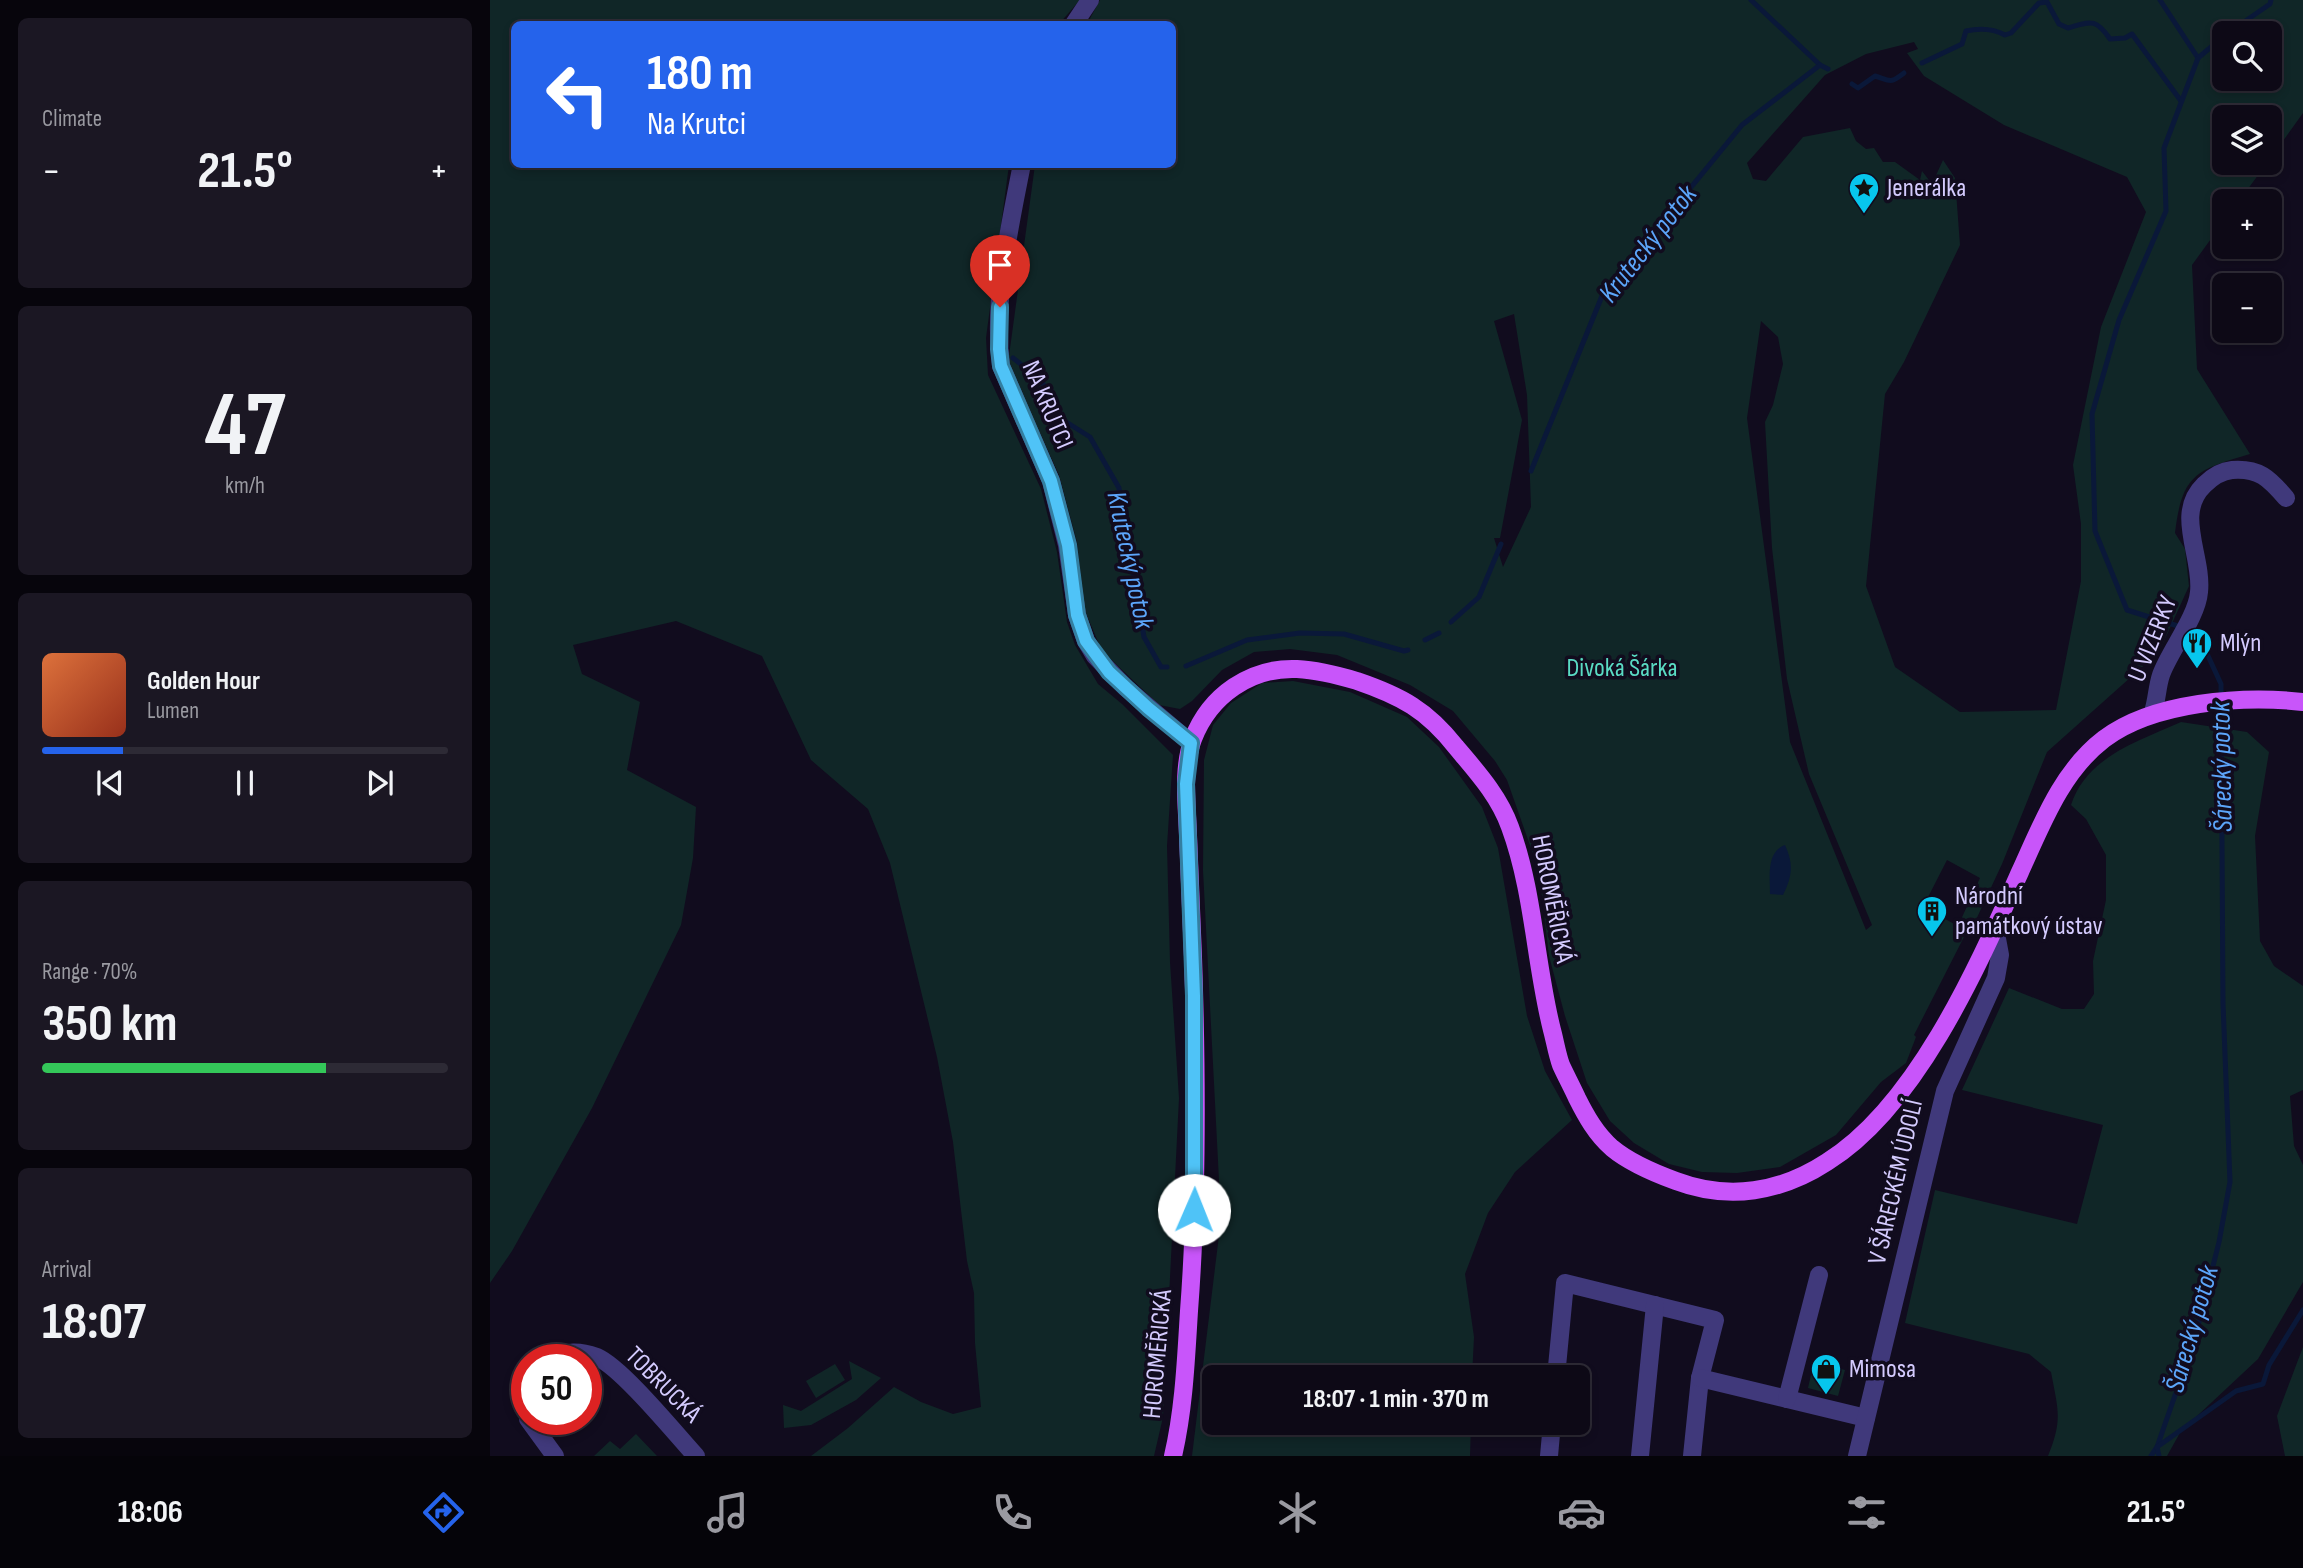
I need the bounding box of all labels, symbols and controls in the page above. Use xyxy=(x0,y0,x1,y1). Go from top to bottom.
map controls xyxy=(2212,21,2282,343)
button: search xyxy=(2212,21,2282,91)
text: 180 m xyxy=(647,45,753,104)
icon: left xyxy=(532,49,623,140)
text: Climate xyxy=(42,105,102,133)
text: Na Krutci xyxy=(647,105,746,144)
button: layers xyxy=(2212,105,2282,175)
text: 21.5° xyxy=(197,140,293,203)
text: − xyxy=(42,149,61,194)
text: + xyxy=(429,149,448,194)
place icon: Jenerálka xyxy=(1847,171,1881,215)
place label: Jenerálka xyxy=(1886,173,1966,204)
water label: Krutecký potok xyxy=(1592,178,1705,309)
button: + xyxy=(2212,189,2282,259)
pin xyxy=(970,235,1030,307)
icon: arrive xyxy=(981,246,1019,284)
button: − xyxy=(2212,273,2282,343)
street label: NA KRUTCI xyxy=(1015,356,1079,454)
text: 47 xyxy=(205,372,285,481)
text: km/h xyxy=(225,472,265,500)
water label: Krutecký potok xyxy=(1099,488,1161,633)
street label: U VIZERKY xyxy=(2122,591,2184,687)
restaurant icon: Mlýn xyxy=(2180,626,2214,670)
place label: Mlýn xyxy=(2220,628,2261,659)
park label: Divoká Šárka xyxy=(1567,653,1677,684)
text: Golden Hour xyxy=(147,666,260,697)
text: Lumen xyxy=(147,697,199,725)
water label: Šárecký potok xyxy=(2204,700,2240,833)
icon: previous xyxy=(91,764,129,802)
icon: pause xyxy=(226,764,264,802)
icon: next xyxy=(361,764,399,802)
street label: HOROMĚŘICKÁ xyxy=(1524,832,1580,966)
place label: Národní památkový ústav xyxy=(1955,881,2103,942)
building icon: Národní památkový ústav xyxy=(1915,894,1949,938)
text: Range · 70% xyxy=(42,958,137,986)
text: 350 km xyxy=(42,993,177,1056)
street label: V ŠÁRECKÉM ÚDOLÍ xyxy=(1862,1096,1930,1268)
position arrow xyxy=(1157,1173,1231,1247)
text: Arrival xyxy=(42,1256,91,1284)
water label: Šárecký potok xyxy=(2158,1260,2226,1396)
street label: HOROMĚŘICKÁ xyxy=(1137,1287,1179,1420)
text: 18:07 xyxy=(42,1291,146,1354)
street label: TOBRUCKÁ xyxy=(619,1341,708,1430)
speed limit sign: 50 xyxy=(511,1344,602,1435)
shop icon: Mimosa xyxy=(1809,1352,1843,1396)
place label: Mimosa xyxy=(1849,1354,1916,1385)
text: 18:07 · 1 min · 370 m xyxy=(1303,1384,1489,1415)
icon: directions xyxy=(419,1488,468,1537)
icon: music xyxy=(703,1488,752,1537)
icon: phone xyxy=(988,1488,1037,1537)
icon: climate xyxy=(1273,1488,1322,1537)
icon: car xyxy=(1557,1488,1606,1537)
icon: filters xyxy=(1842,1488,1891,1537)
text: 18:06 xyxy=(118,1493,183,1532)
text: 21.5° xyxy=(2126,1493,2185,1532)

